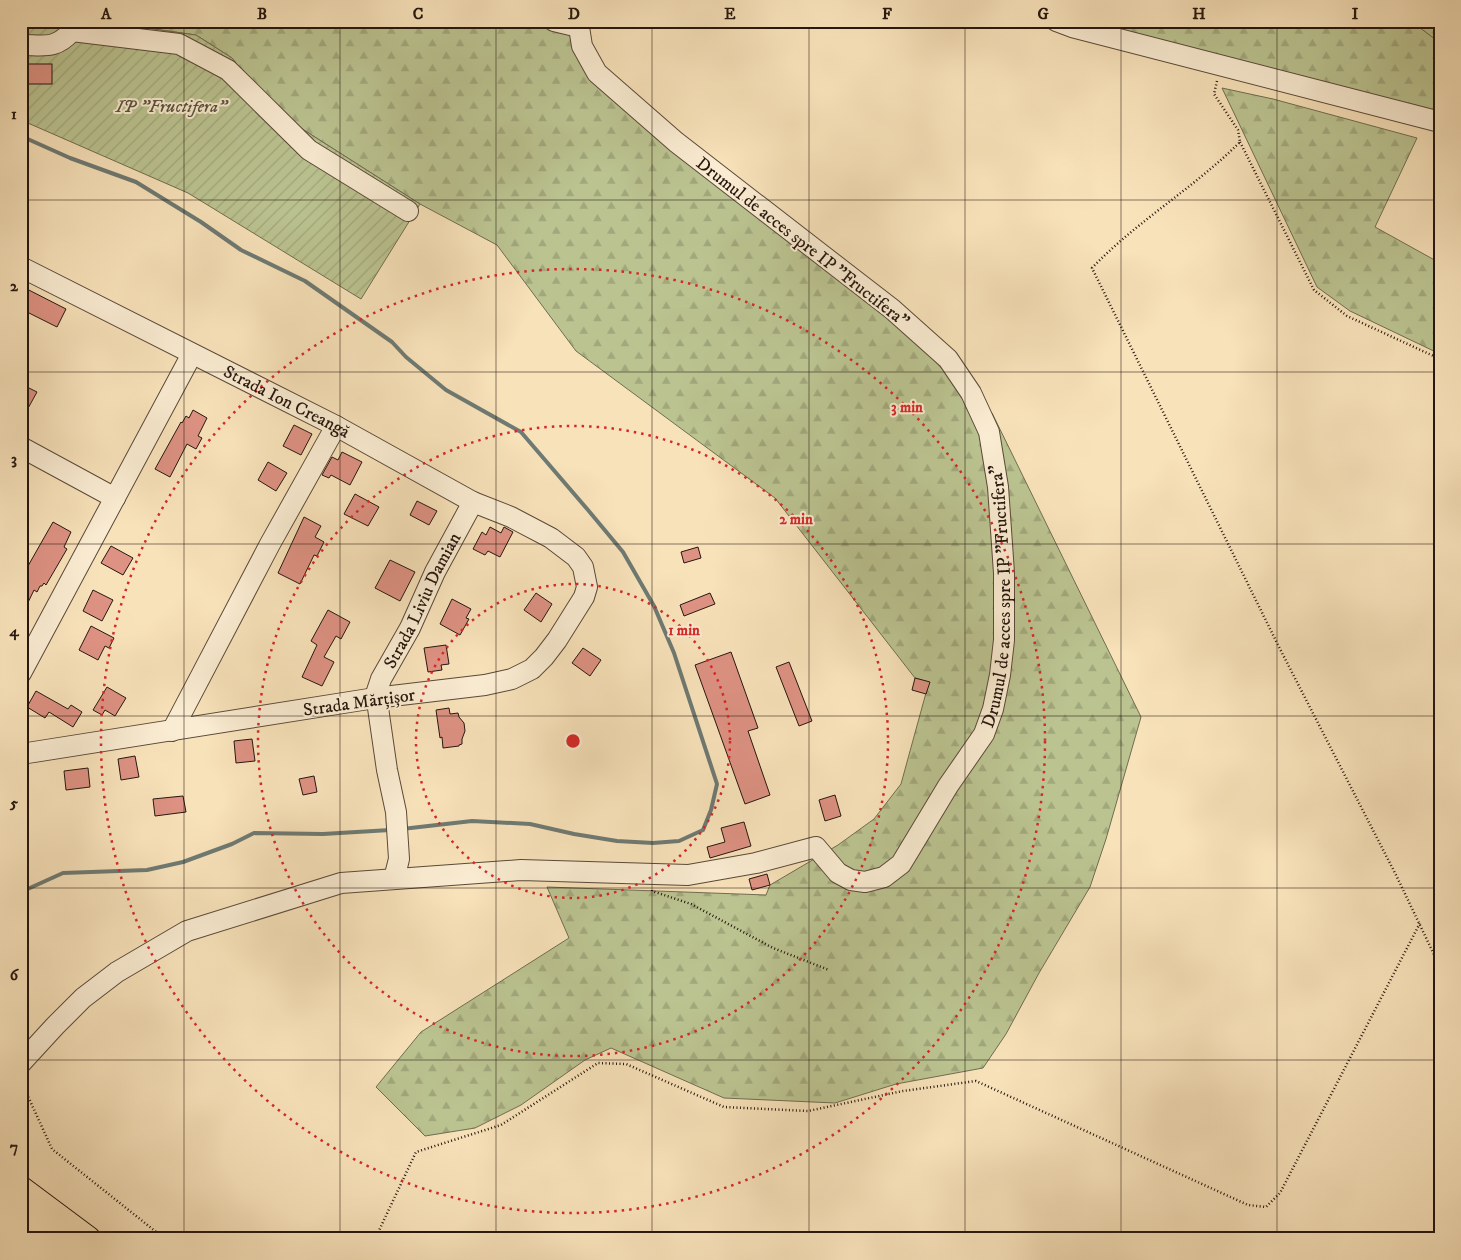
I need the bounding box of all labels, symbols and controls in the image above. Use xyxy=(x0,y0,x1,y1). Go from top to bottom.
text: A xyxy=(100,4,112,24)
text: B xyxy=(257,4,267,24)
text: C xyxy=(413,4,423,24)
text: D xyxy=(568,4,580,24)
text: E xyxy=(724,4,736,24)
text: F xyxy=(882,4,892,24)
text: G xyxy=(1037,4,1049,24)
text: H xyxy=(1192,4,1206,24)
text: I xyxy=(1352,4,1359,24)
park label: IP "Fructifera" xyxy=(115,96,229,118)
text: 1 xyxy=(11,104,17,124)
street label: Drumul de acces spre IP "Fructifera" xyxy=(691,153,913,333)
text: 2 xyxy=(10,276,19,296)
street label: Strada Ion Creangă xyxy=(220,361,354,444)
text: 3 min xyxy=(891,398,923,417)
text: 3 xyxy=(11,449,17,469)
street label: Drumul de acces spre IP "Fructifera" xyxy=(977,463,1016,731)
text: 2 min xyxy=(779,510,813,529)
street label: Strada Liviu Damian xyxy=(379,529,466,673)
text: 4 xyxy=(8,621,19,641)
text: 1 min xyxy=(668,621,700,640)
street label: Strada Mărțișor xyxy=(302,684,417,722)
centre of rings xyxy=(564,732,582,750)
text: 5 xyxy=(9,793,18,813)
text: 6 xyxy=(10,965,20,985)
text: 7 xyxy=(10,1137,18,1157)

